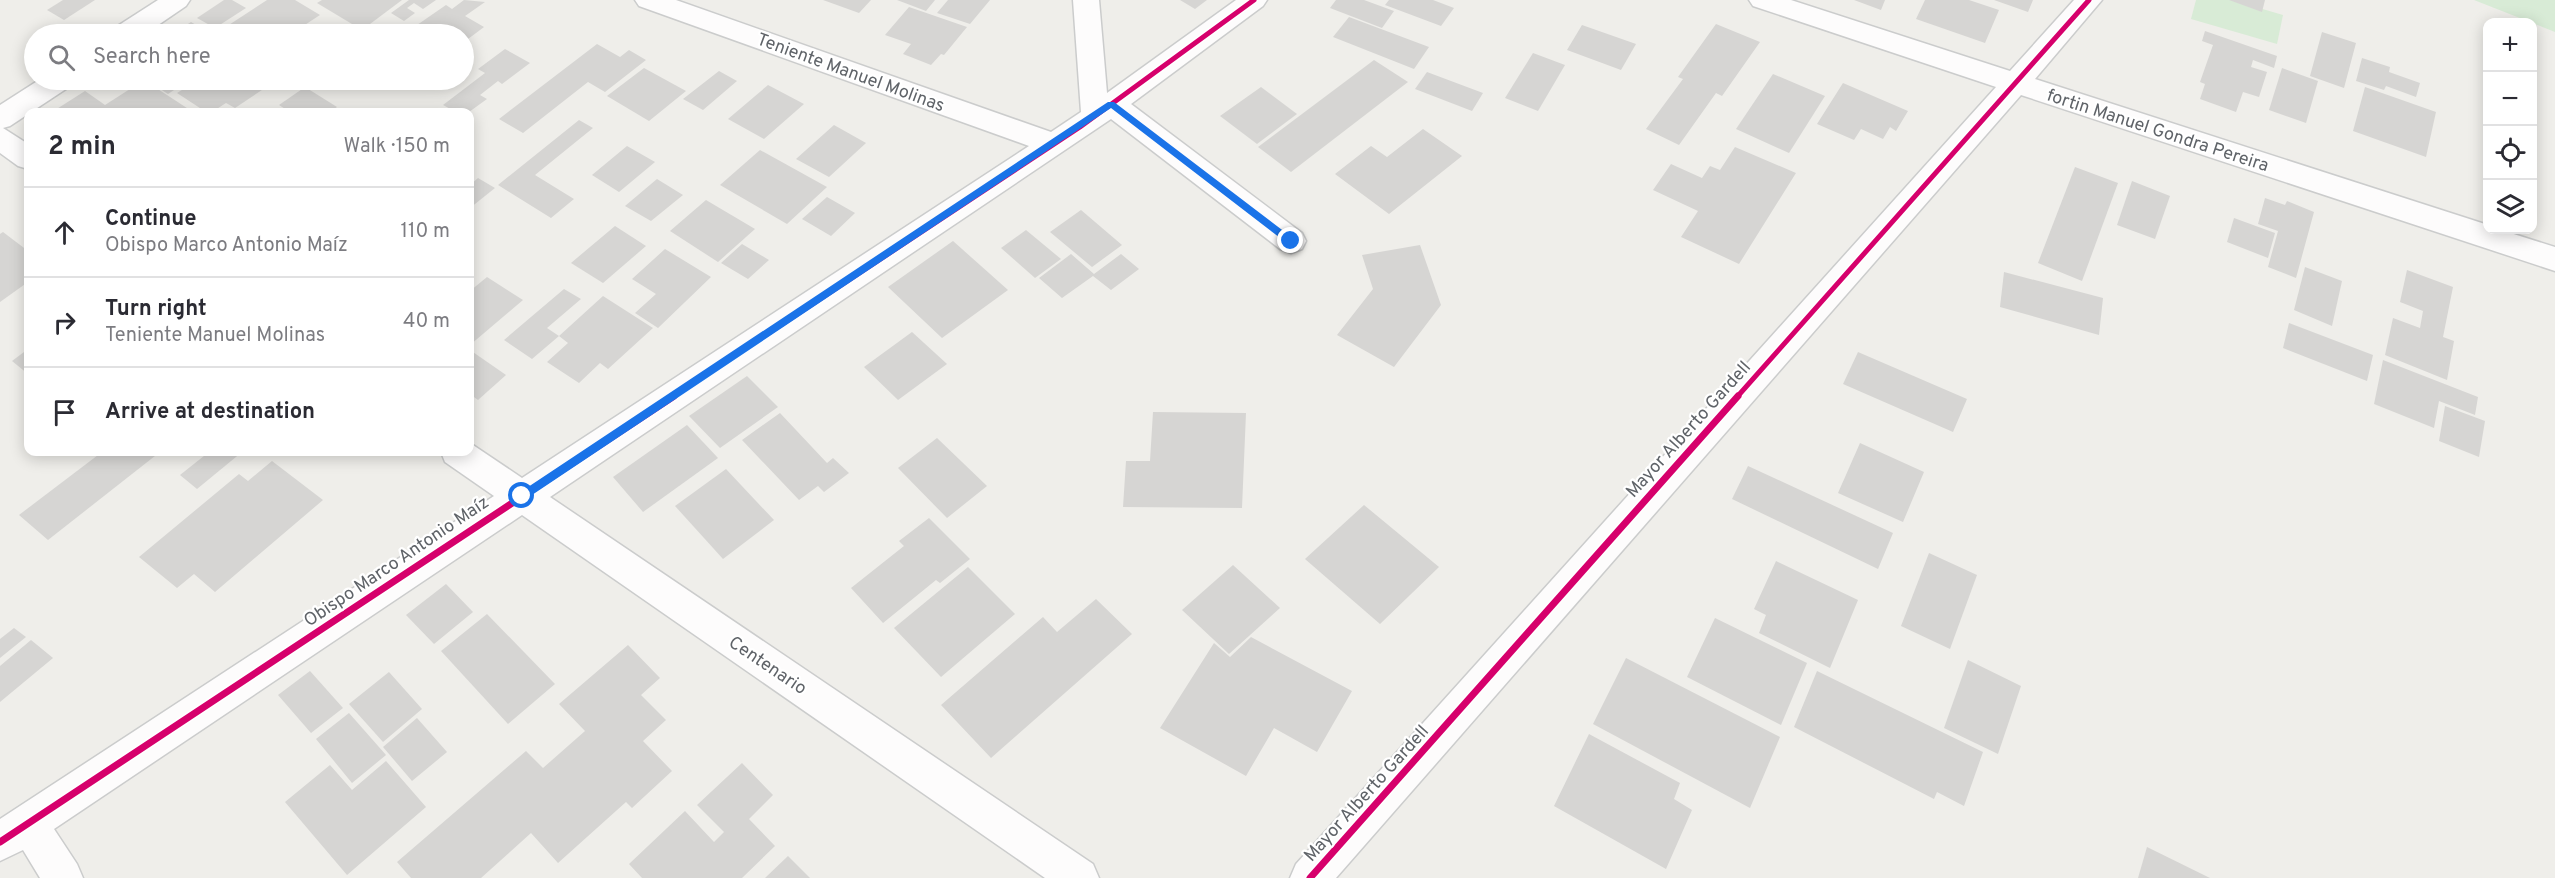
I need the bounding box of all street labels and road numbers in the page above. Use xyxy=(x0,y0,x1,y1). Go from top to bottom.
street label: Teniente Manuel Molinas xyxy=(753,29,948,118)
street label: fortin Manuel Gondra Pereira xyxy=(2044,85,2271,178)
street label: Mayor Alberto Gardell xyxy=(1622,357,1757,503)
street label: Obispo Marco Antonio Maíz xyxy=(300,492,494,633)
street label: Centenario xyxy=(724,632,811,701)
street label: Mayor Alberto Gardell xyxy=(1300,721,1435,867)

